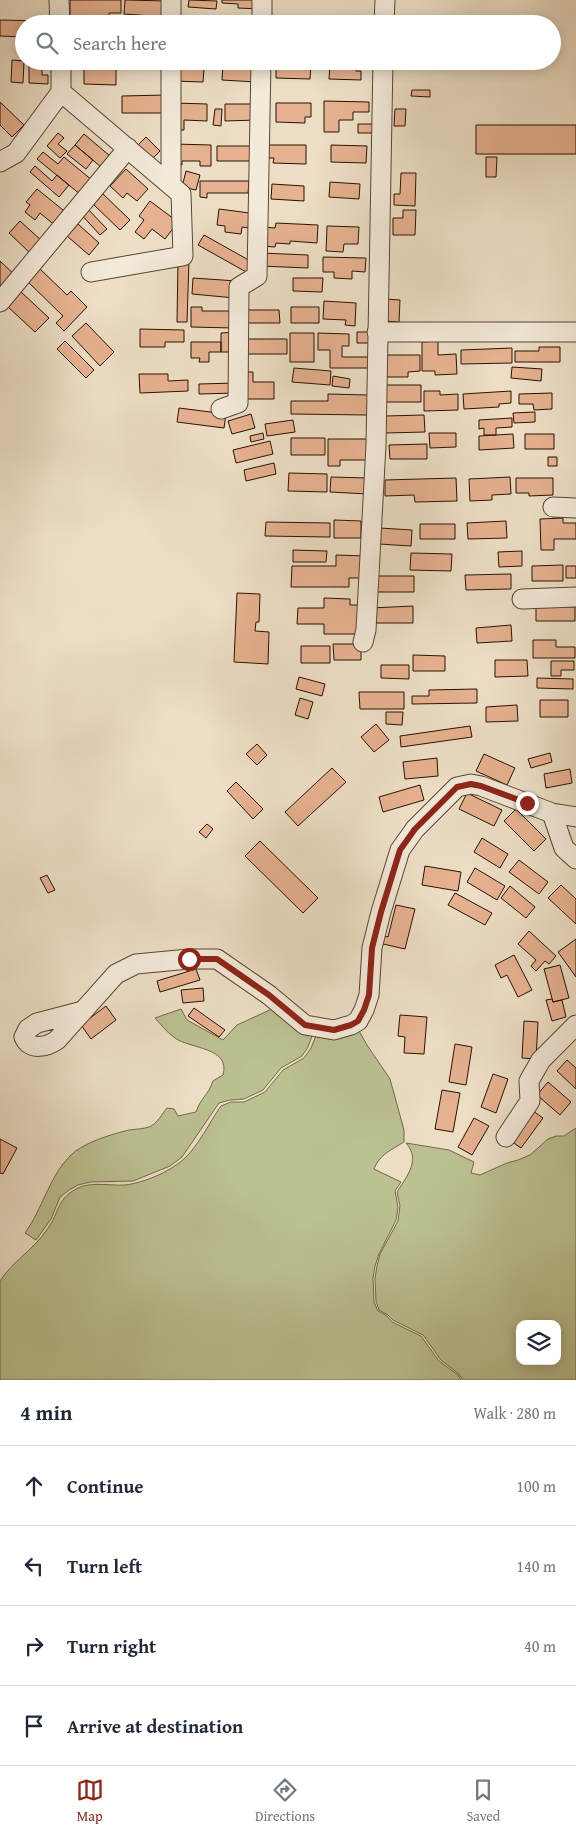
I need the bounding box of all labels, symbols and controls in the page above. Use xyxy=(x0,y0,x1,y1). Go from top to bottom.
search box xyxy=(15,15,561,70)
icon: search xyxy=(33,29,61,57)
text: Search here xyxy=(73,29,167,57)
route end xyxy=(516,792,539,815)
route start xyxy=(178,948,201,971)
map controls xyxy=(516,1320,561,1365)
button: layers xyxy=(516,1320,561,1365)
text: 4 min xyxy=(20,1397,72,1428)
text: Walk · 280 m xyxy=(473,1401,556,1425)
icon: ahead xyxy=(20,1472,48,1500)
text: Continue xyxy=(67,1472,144,1500)
text: 100 m xyxy=(516,1474,556,1498)
icon: left xyxy=(20,1552,48,1580)
text: Turn left xyxy=(67,1552,142,1580)
text: 140 m xyxy=(516,1554,556,1578)
icon: right xyxy=(20,1632,48,1660)
text: Turn right xyxy=(67,1632,156,1660)
text: 40 m xyxy=(524,1634,556,1658)
icon: arrive xyxy=(20,1712,48,1740)
text: Arrive at destination xyxy=(67,1712,243,1740)
tab: Map xyxy=(76,1776,104,1826)
tab: Directions xyxy=(255,1776,315,1826)
tab: Saved xyxy=(466,1776,500,1826)

